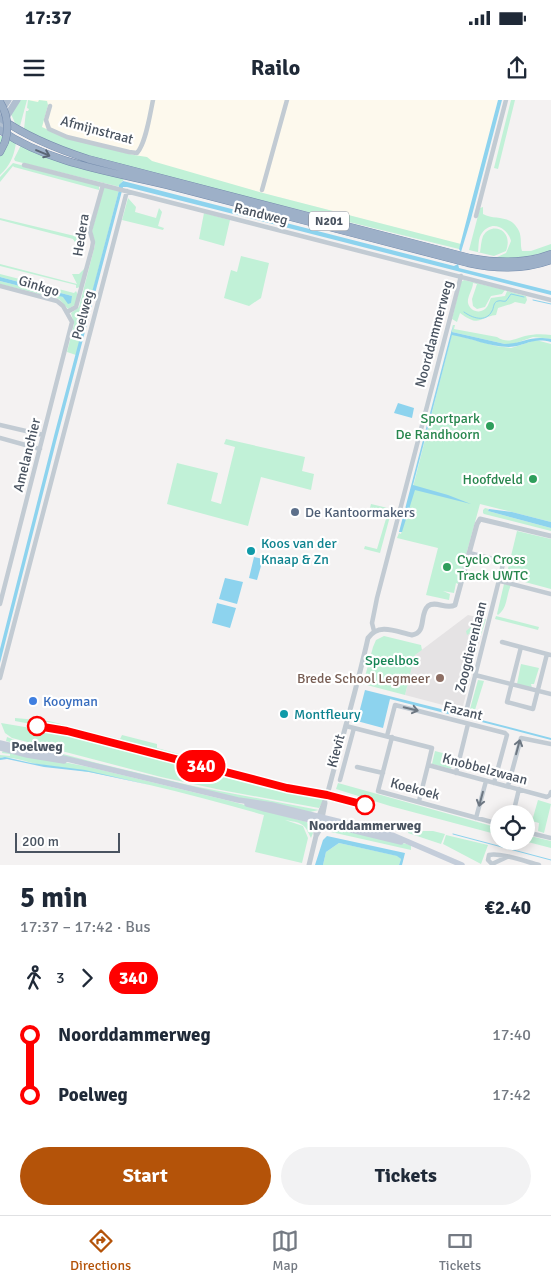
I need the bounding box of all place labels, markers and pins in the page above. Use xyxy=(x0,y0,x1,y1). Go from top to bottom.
place label: Sportpark De Randhoorn xyxy=(395,410,480,443)
marker: Sportpark De Randhoorn xyxy=(484,420,496,432)
place label: Hoofdveld xyxy=(462,471,523,488)
marker: Hoofdveld xyxy=(527,473,539,485)
place label: De Kantoormakers xyxy=(305,504,415,521)
marker: De Kantoormakers xyxy=(289,506,301,518)
place label: Koos van der Knaap & Zn xyxy=(261,535,337,568)
marker: Koos van der Knaap & Zn xyxy=(245,545,257,557)
place label: Cyclo Cross Track UWTC xyxy=(457,551,528,584)
marker: Cyclo Cross Track UWTC xyxy=(441,561,453,573)
place label: Brede School Legmeer xyxy=(297,670,431,687)
marker: Brede School Legmeer xyxy=(434,672,446,684)
place label: Kooyman xyxy=(43,693,98,710)
marker: Kooyman xyxy=(27,695,39,707)
place label: Montfleury xyxy=(294,706,361,723)
marker: Montfleury xyxy=(278,708,290,720)
marker: Poelweg xyxy=(27,716,47,736)
place label: Poelweg xyxy=(11,738,63,755)
marker: Noorddammerweg xyxy=(355,795,375,815)
place label: Noorddammerweg xyxy=(309,817,422,834)

